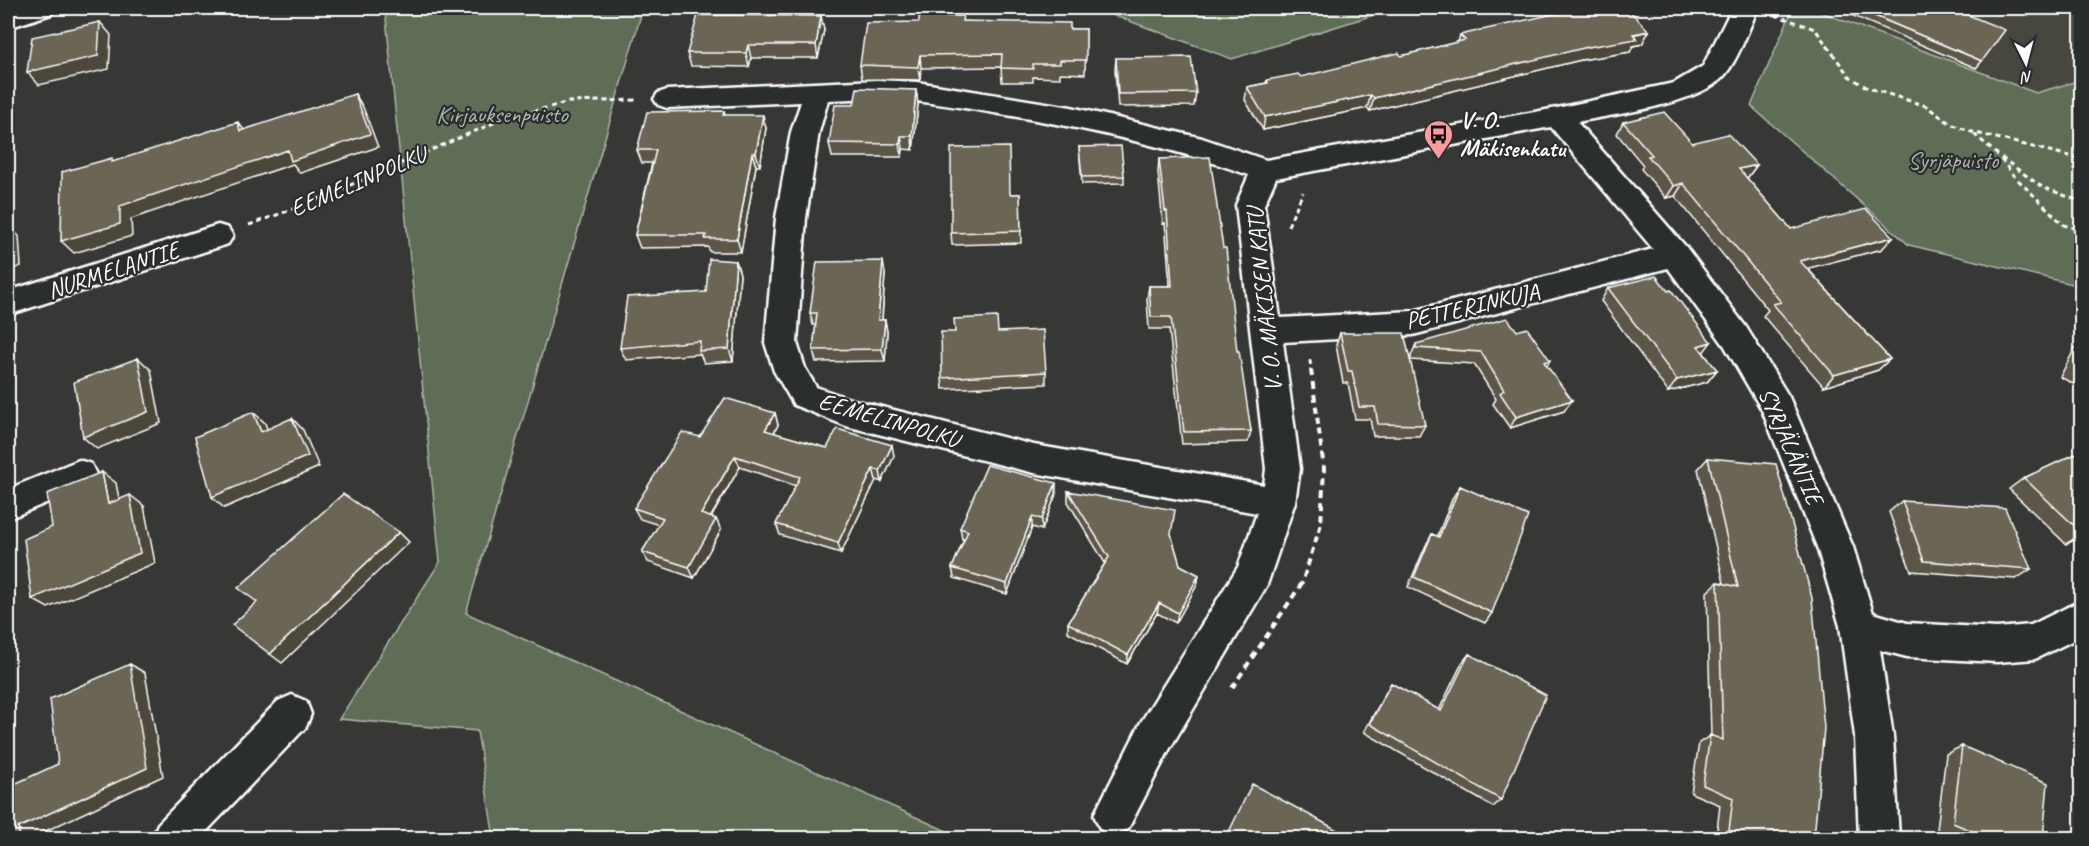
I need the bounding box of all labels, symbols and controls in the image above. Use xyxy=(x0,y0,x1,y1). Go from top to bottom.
north arrow xyxy=(1996,33,2056,93)
text: N xyxy=(2018,66,2033,88)
park label: Kirjauksenpuisto xyxy=(436,99,569,129)
place label: V. O. Mäkisenkatu xyxy=(1460,105,1567,163)
bus stop icon: V. O. Mäkisenkatu xyxy=(1423,118,1455,160)
street label: EEMELINPOLKU xyxy=(286,138,434,223)
park label: Syrjäpuisto xyxy=(1908,145,2000,175)
street label: V. O. MÄKISEN KATU xyxy=(1239,202,1289,393)
street label: NURMELANTIE xyxy=(43,234,185,305)
street label: PETTERINKUJA xyxy=(1402,276,1543,336)
street label: SYRJÄLÄNTIE xyxy=(1752,383,1831,512)
street label: EEMELINPOLKU xyxy=(815,386,966,455)

